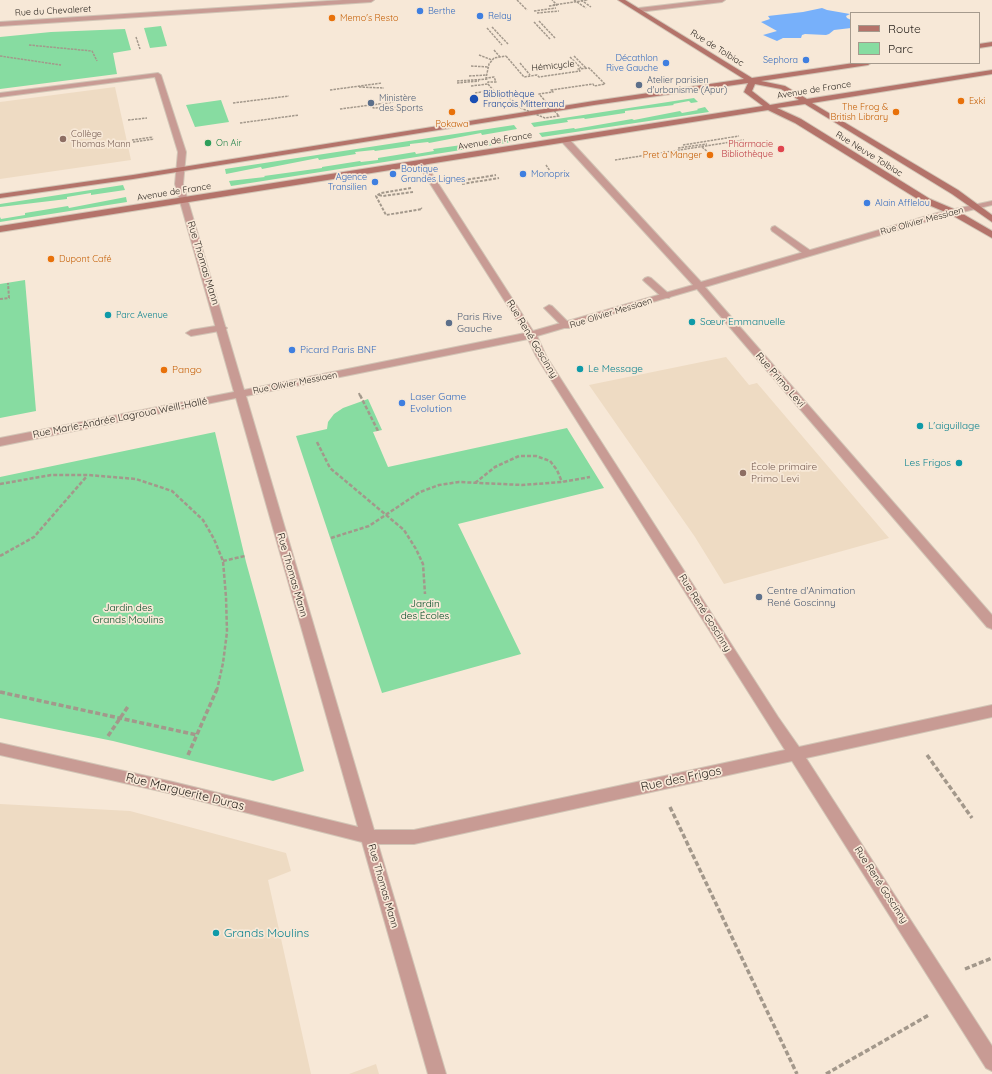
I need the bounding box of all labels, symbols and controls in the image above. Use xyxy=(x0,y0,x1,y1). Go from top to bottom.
street label: Rue du Chevaleret xyxy=(15,4,91,18)
marker: Berthe xyxy=(415,6,425,16)
place label: Berthe xyxy=(428,6,456,16)
marker: Relay xyxy=(475,11,485,21)
place label: Relay xyxy=(488,11,512,21)
legend xyxy=(850,12,980,64)
marker: Memo's Resto xyxy=(327,13,337,23)
place label: Memo's Resto xyxy=(340,13,398,23)
text: Route xyxy=(888,21,921,36)
street label: Rue de Tolbiac xyxy=(688,27,746,69)
text: Parc xyxy=(888,41,913,56)
place label: Décathlon Rive Gauche xyxy=(606,53,658,74)
place label: Sephora xyxy=(763,55,798,65)
marker: Sephora xyxy=(801,55,811,65)
street label: Hémicycle xyxy=(531,58,575,74)
marker: Décathlon Rive Gauche xyxy=(661,58,671,68)
place label: Atelier parisien d'urbanisme (Apur) xyxy=(647,75,727,96)
street label: Avenue de France xyxy=(776,79,852,101)
marker: Atelier parisien d'urbanisme (Apur) xyxy=(634,80,644,90)
place label: Bibliothèque François Mitterrand xyxy=(483,89,564,110)
place label: Ministère des Sports xyxy=(379,93,423,114)
marker: Bibliothèque François Mitterrand xyxy=(468,93,480,105)
marker: Exki xyxy=(956,96,966,106)
place label: Exki xyxy=(969,96,985,106)
marker: Ministère des Sports xyxy=(366,98,376,108)
place label: The Frog & British Library xyxy=(830,102,888,123)
marker: Pokawa xyxy=(447,107,457,117)
marker: The Frog & British Library xyxy=(891,107,901,117)
place label: Pokawa xyxy=(435,119,469,129)
place label: Collège Thomas Mann xyxy=(71,129,131,150)
street label: Rue Neuve Tolbiac xyxy=(833,129,905,179)
street label: Avenue de France xyxy=(457,130,533,152)
marker: Collège Thomas Mann xyxy=(58,134,68,144)
marker: On Air xyxy=(203,138,213,148)
place label: On Air xyxy=(216,138,242,148)
place label: Pharmacie Bibliothèque xyxy=(721,139,773,160)
marker: Pharmacie Bibliothèque xyxy=(776,144,786,154)
place label: Pret à Manger xyxy=(643,150,702,160)
marker: Pret à Manger xyxy=(705,150,715,160)
place label: Boutique Grandes Lignes xyxy=(401,164,465,185)
marker: Boutique Grandes Lignes xyxy=(388,169,398,179)
marker: Monoprix xyxy=(518,169,528,179)
place label: Monoprix xyxy=(531,169,570,179)
place label: Agence Transilien xyxy=(328,172,367,193)
marker: Agence Transilien xyxy=(370,177,380,187)
street label: Avenue de France xyxy=(136,181,212,203)
marker: Alain Afflelou xyxy=(862,198,872,208)
place label: Alain Afflelou xyxy=(875,198,930,208)
street label: Rue Olivier Messiaen xyxy=(879,205,965,237)
street label: Rue Thomas Mann xyxy=(185,220,221,306)
marker: Dupont Café xyxy=(46,254,56,264)
place label: Dupont Café xyxy=(59,254,112,264)
street label: Rue Olivier Messiaen xyxy=(568,295,654,331)
street label: Rue René Goscinny xyxy=(504,298,560,380)
marker: Parc Avenue xyxy=(103,310,113,320)
place label: Parc Avenue xyxy=(116,310,168,320)
place label: Paris Rive Gauche xyxy=(457,311,502,334)
place label: Sœur Emmanuelle xyxy=(700,316,785,328)
marker: Sœur Emmanuelle xyxy=(687,317,697,327)
marker: Paris Rive Gauche xyxy=(444,318,454,328)
place label: Picard Paris BNF xyxy=(300,344,377,356)
marker: Picard Paris BNF xyxy=(287,345,297,355)
street label: Rue Primo Levi xyxy=(753,350,807,410)
place label: Le Message xyxy=(588,363,643,375)
place label: Pango xyxy=(172,364,202,376)
marker: Le Message xyxy=(575,364,585,374)
marker: Pango xyxy=(159,365,169,375)
street label: Rue Olivier Messiaen xyxy=(252,370,338,396)
place label: Laser Game Evolution xyxy=(410,391,466,414)
street label: Rue Marie-Andrée Lagroua Weill-Hallé xyxy=(32,395,208,441)
marker: Laser Game Evolution xyxy=(397,398,407,408)
place label: L'aiguillage xyxy=(928,420,980,432)
marker: L'aiguillage xyxy=(915,421,925,431)
place label: Les Frigos xyxy=(904,457,951,469)
marker: Les Frigos xyxy=(954,458,964,468)
place label: École primaire Primo Levi xyxy=(751,461,817,484)
marker: École primaire Primo Levi xyxy=(738,468,748,478)
street label: Rue Thomas Mann xyxy=(274,532,310,618)
street label: Rue René Goscinny xyxy=(676,572,734,654)
place label: Centre d'Animation René Goscinny xyxy=(767,585,855,608)
marker: Centre d'Animation René Goscinny xyxy=(754,592,764,602)
park label: Jardin des Écoles xyxy=(401,598,449,622)
park label: Jardin des Grands Moulins xyxy=(93,602,163,626)
street label: Rue des Frigos xyxy=(640,763,722,795)
street label: Rue Marguerite Duras xyxy=(124,770,246,814)
street label: Rue Thomas Mann xyxy=(365,843,401,929)
street label: Rue René Goscinny xyxy=(852,844,910,926)
place label: Grands Moulins xyxy=(224,926,309,940)
marker: Grands Moulins xyxy=(211,928,221,938)

